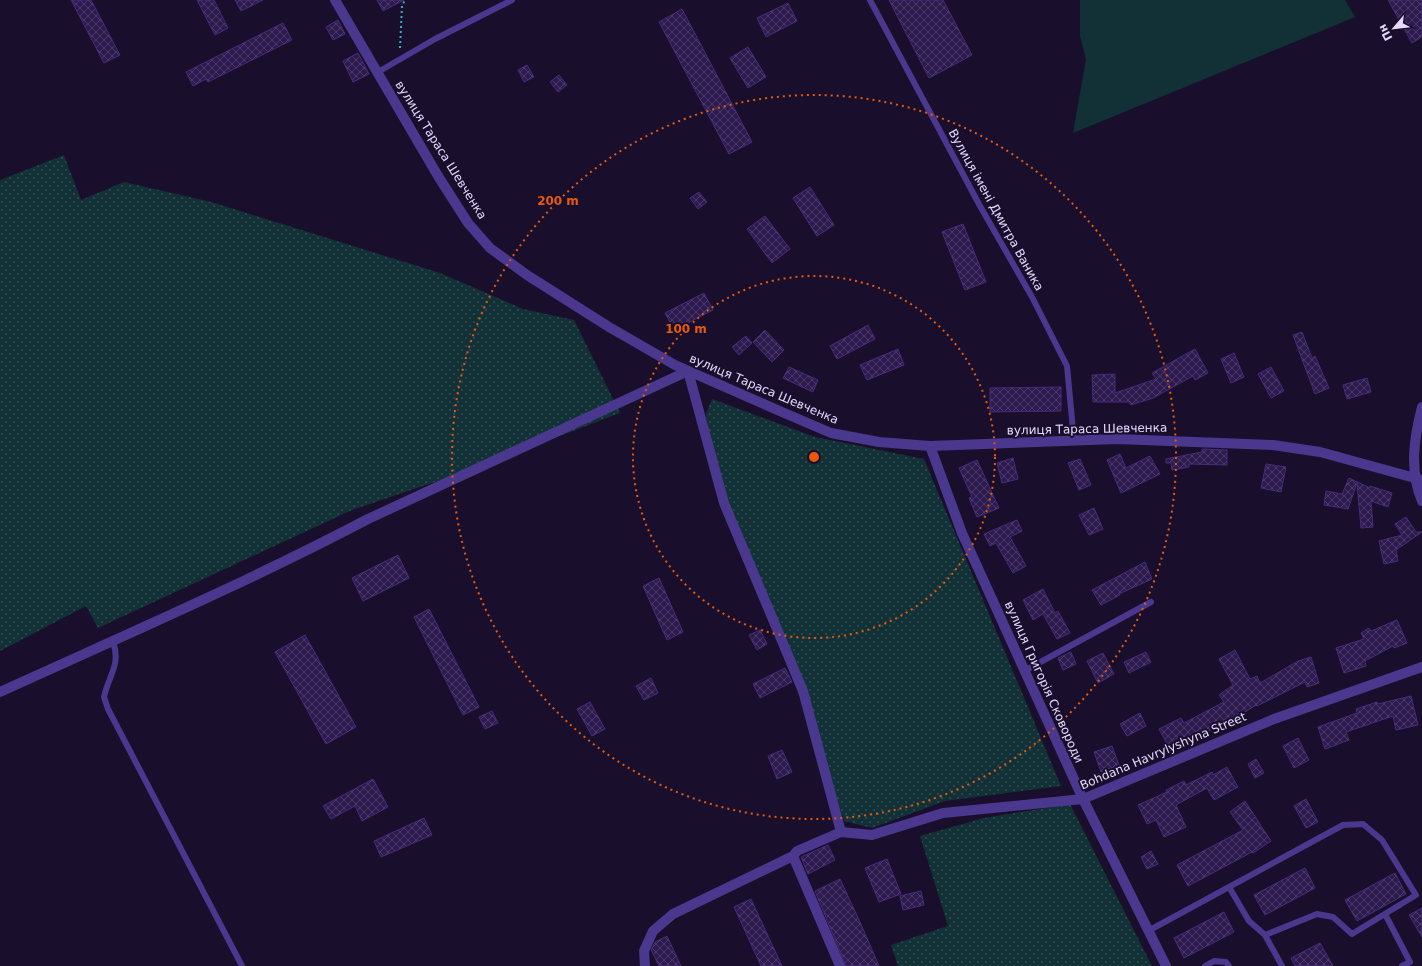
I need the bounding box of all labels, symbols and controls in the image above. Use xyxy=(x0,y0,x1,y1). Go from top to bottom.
north arrow xyxy=(1374,8,1414,48)
text: Пн xyxy=(1376,22,1395,43)
street label: вулиця Тараса Шевченка xyxy=(393,78,489,222)
street label: Вулиця імені Дмитра Ваника xyxy=(946,127,1046,293)
text: 200 m xyxy=(537,194,579,208)
text: 100 m xyxy=(665,322,707,336)
street label: вулиця Тараса Шевченка xyxy=(687,351,841,427)
street label: вулиця Тараса Шевченка xyxy=(1007,421,1167,437)
centre of rings xyxy=(807,450,821,464)
street label: вулиця Григорія Сковороди xyxy=(1002,599,1086,765)
street label: Bohdana Havrylyshyna Street xyxy=(1078,709,1248,792)

